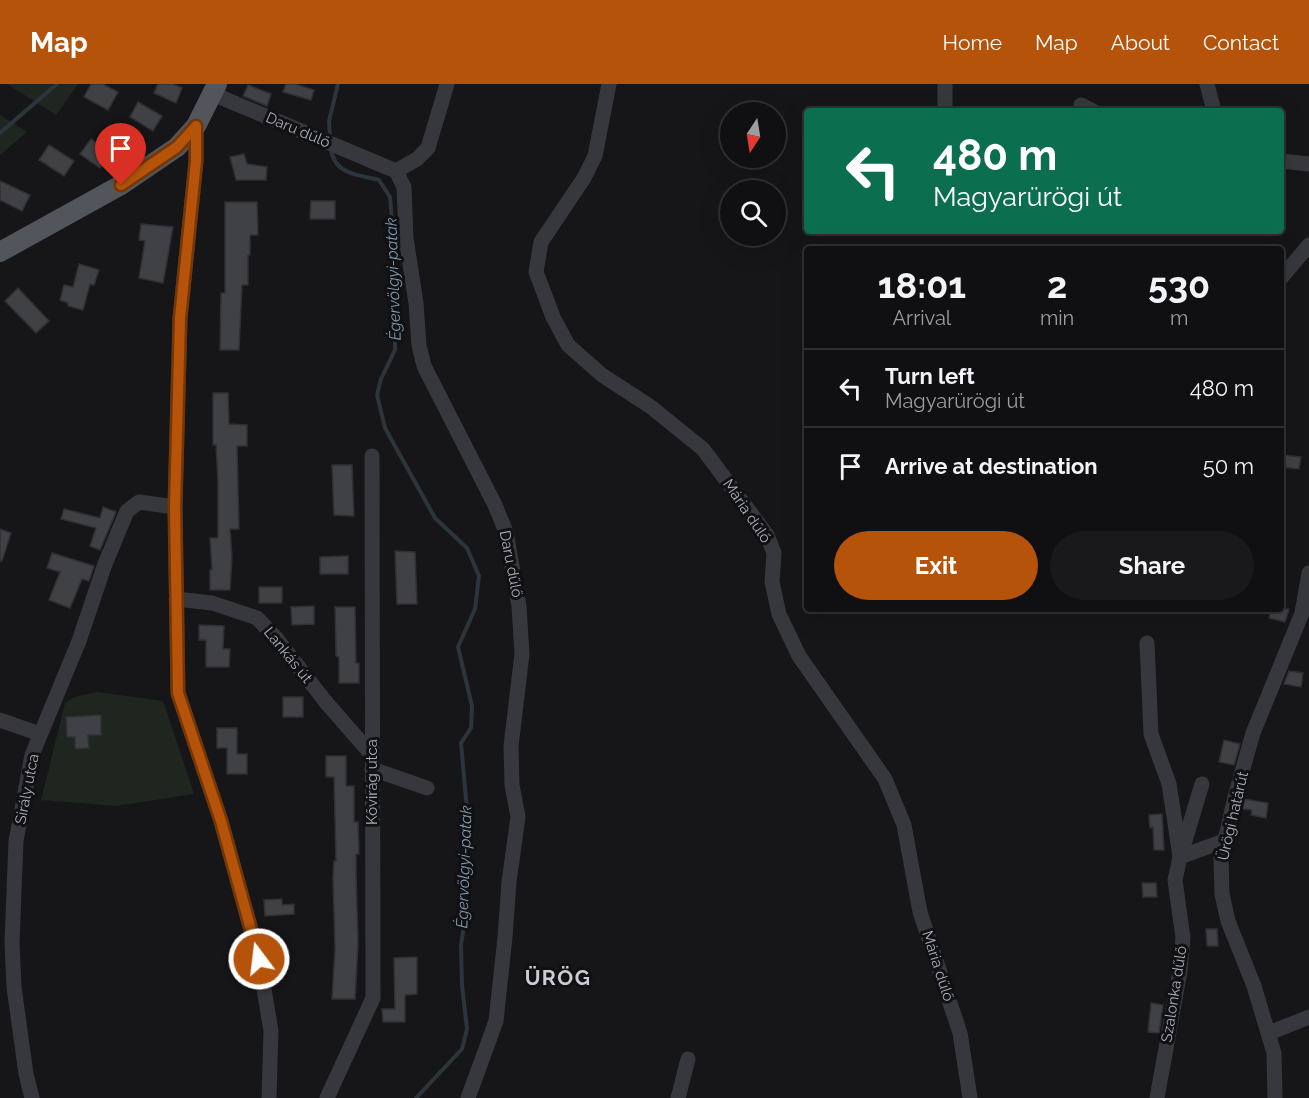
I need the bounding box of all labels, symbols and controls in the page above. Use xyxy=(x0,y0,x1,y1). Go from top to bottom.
text: Map xyxy=(30,26,88,59)
text: Home xyxy=(943,30,1002,55)
text: Map xyxy=(1035,30,1078,55)
text: About xyxy=(1111,30,1170,55)
text: Contact xyxy=(1203,30,1279,55)
north arrow xyxy=(720,102,786,168)
map controls xyxy=(720,102,786,246)
street label: Daru dűlő xyxy=(263,108,333,152)
pin xyxy=(95,123,146,185)
text: 480 m xyxy=(933,131,1057,180)
icon: arrive xyxy=(104,132,137,165)
icon: left xyxy=(834,132,912,210)
button: search xyxy=(720,180,786,246)
text: Magyarürögi út xyxy=(933,181,1122,212)
water label: Égervölgyi-patak xyxy=(380,217,405,341)
text: 18:01 xyxy=(878,264,966,306)
text: 2 xyxy=(1047,264,1067,306)
text: 530 xyxy=(1148,264,1210,306)
text: Arrival xyxy=(893,306,951,330)
text: min xyxy=(1040,306,1074,330)
text: m xyxy=(1170,306,1188,330)
text: Turn left xyxy=(885,363,975,389)
icon: left xyxy=(834,372,867,405)
text: 480 m xyxy=(1190,375,1254,401)
text: Magyarürögi út xyxy=(885,389,1025,413)
icon: arrive xyxy=(834,450,867,483)
text: Arrive at destination xyxy=(885,453,1098,479)
text: 50 m xyxy=(1203,453,1254,479)
street label: Mária dűlő xyxy=(719,476,775,546)
street label: Daru dűlő xyxy=(496,529,526,599)
button: Exit xyxy=(834,531,1038,600)
button: Share xyxy=(1050,531,1254,600)
street label: Lankás út xyxy=(260,623,316,687)
street label: Kővirág utca xyxy=(363,739,381,825)
street label: Sirály utca xyxy=(11,752,43,826)
street label: Ürögi határút xyxy=(1213,770,1252,862)
water label: Égervölgyi-patak xyxy=(451,805,476,929)
position arrow xyxy=(227,927,291,991)
street label: Mária dűlő xyxy=(918,928,958,1004)
street label: Szalonka dűlő xyxy=(1157,944,1191,1044)
district label: ÜRÖG xyxy=(525,965,591,990)

